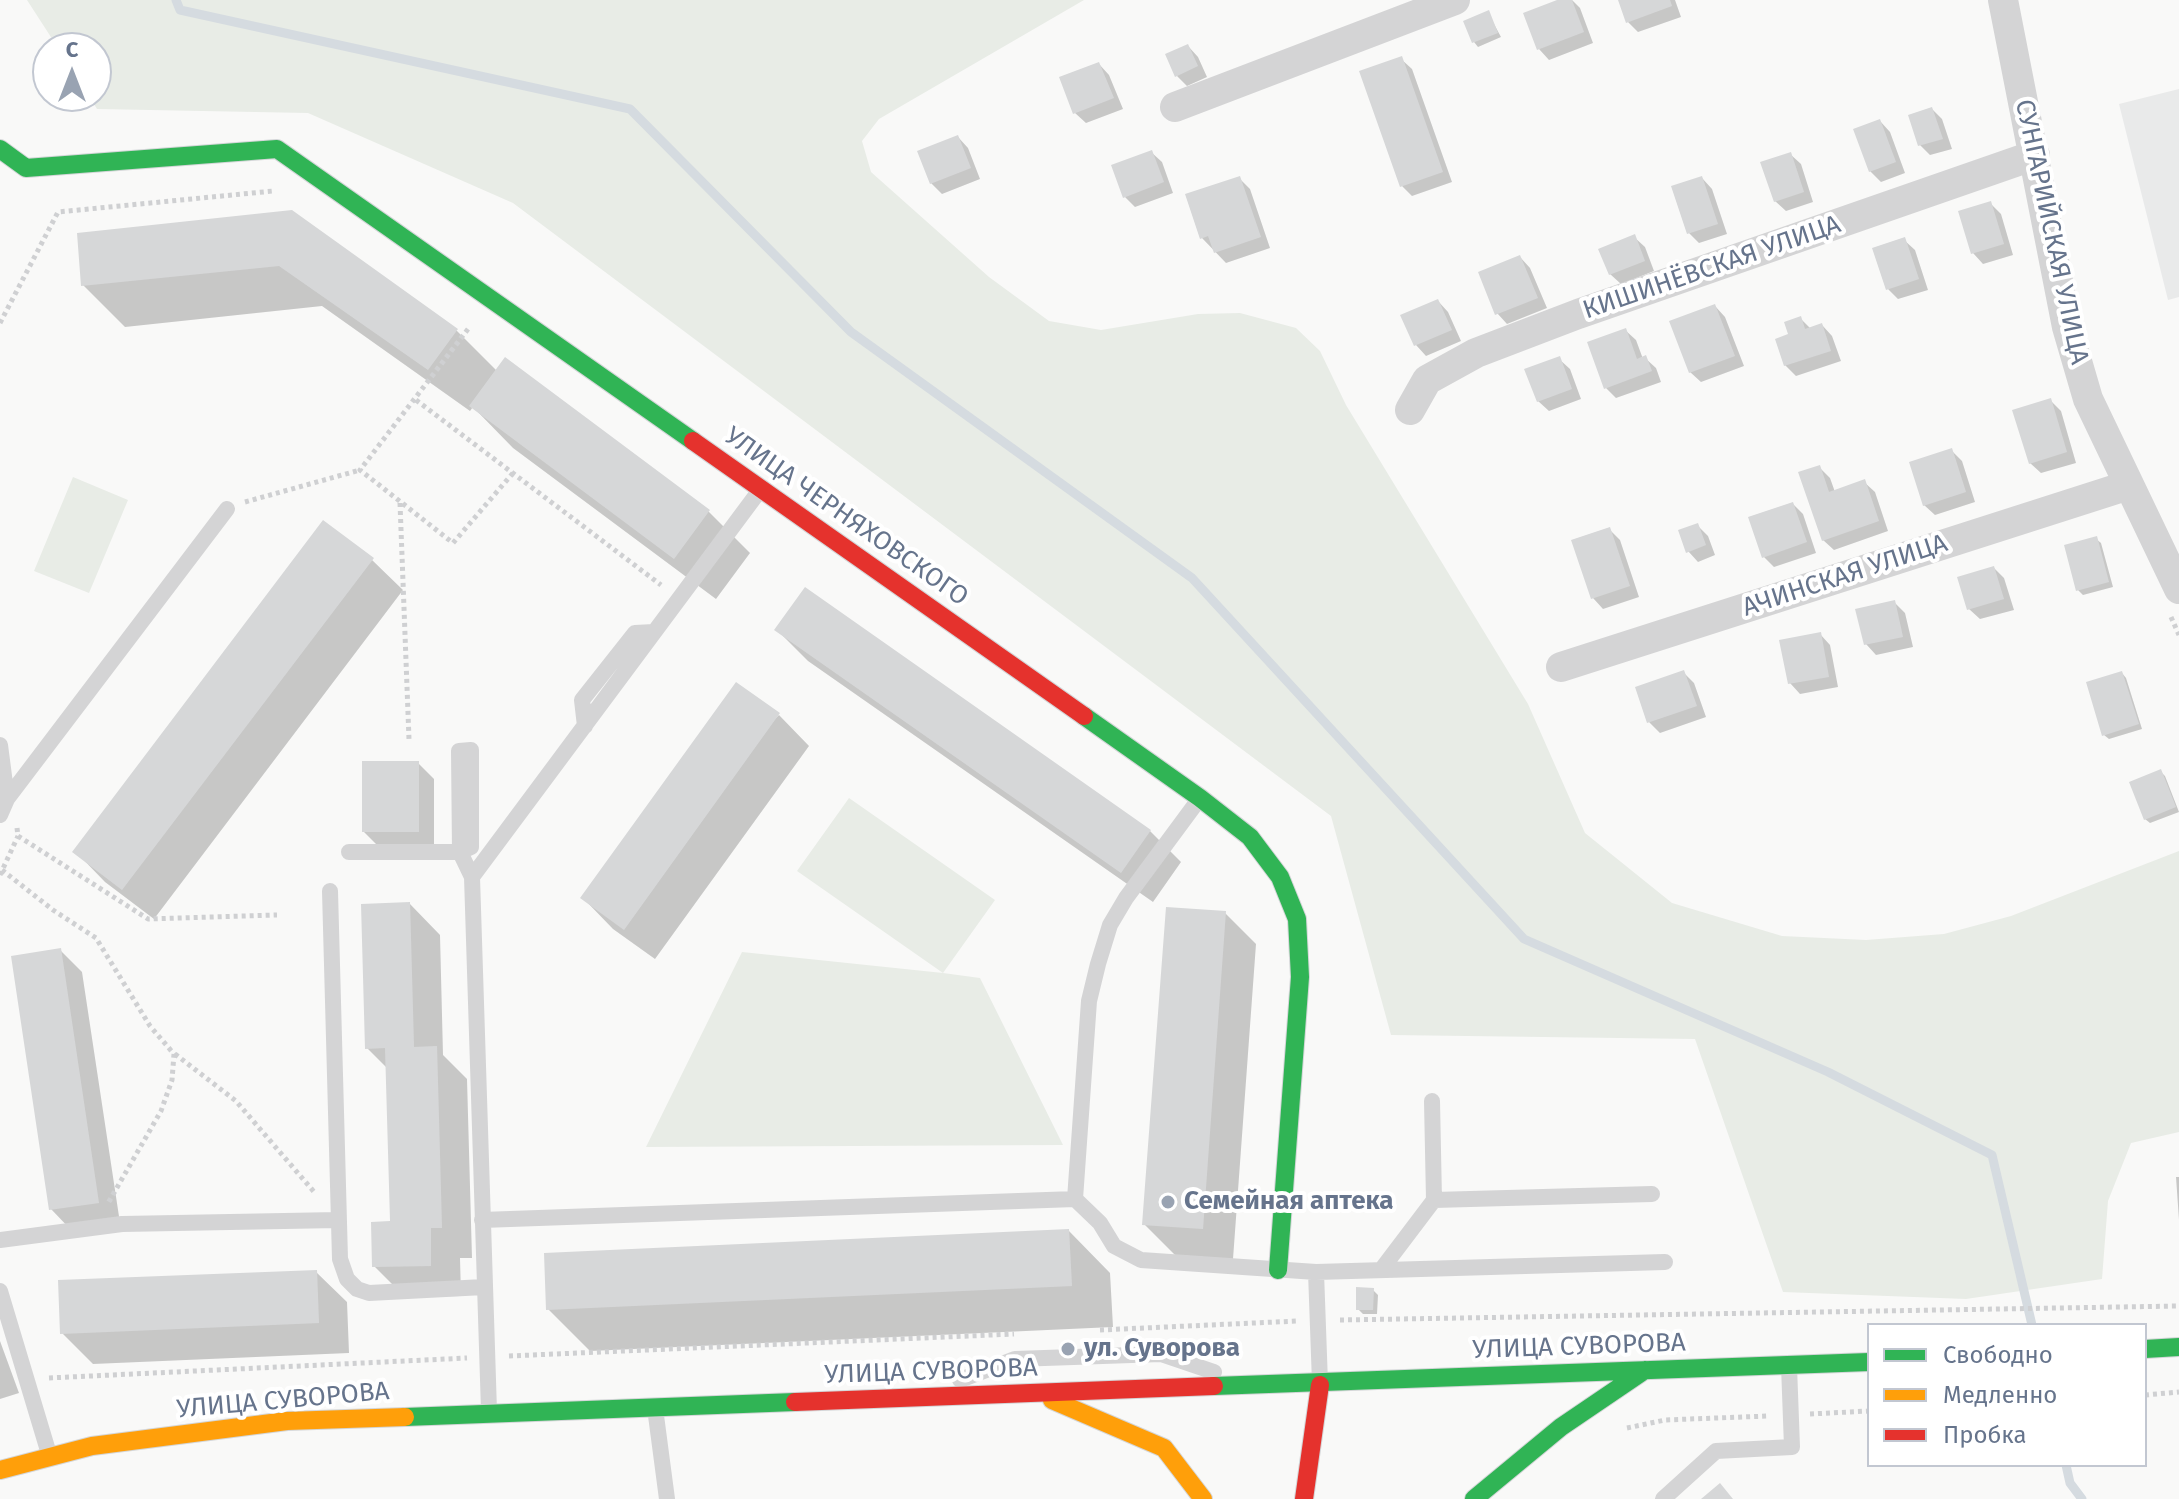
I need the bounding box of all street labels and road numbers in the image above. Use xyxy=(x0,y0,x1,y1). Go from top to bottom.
street label: СУНГАРИЙСКАЯ УЛИЦА xyxy=(2008,97,2094,367)
street label: КИШИНЁВСКАЯ УЛИЦА xyxy=(1579,209,1845,327)
street label: УЛИЦА ЧЕРНЯХОВСКОГО xyxy=(718,421,974,613)
street label: АЧИНСКАЯ УЛИЦА xyxy=(1739,528,1951,624)
street label: УЛИЦА СУВОРОВА xyxy=(1472,1328,1686,1366)
street label: УЛИЦА СУВОРОВА xyxy=(824,1353,1038,1391)
street label: УЛИЦА СУВОРОВА xyxy=(175,1376,391,1426)

